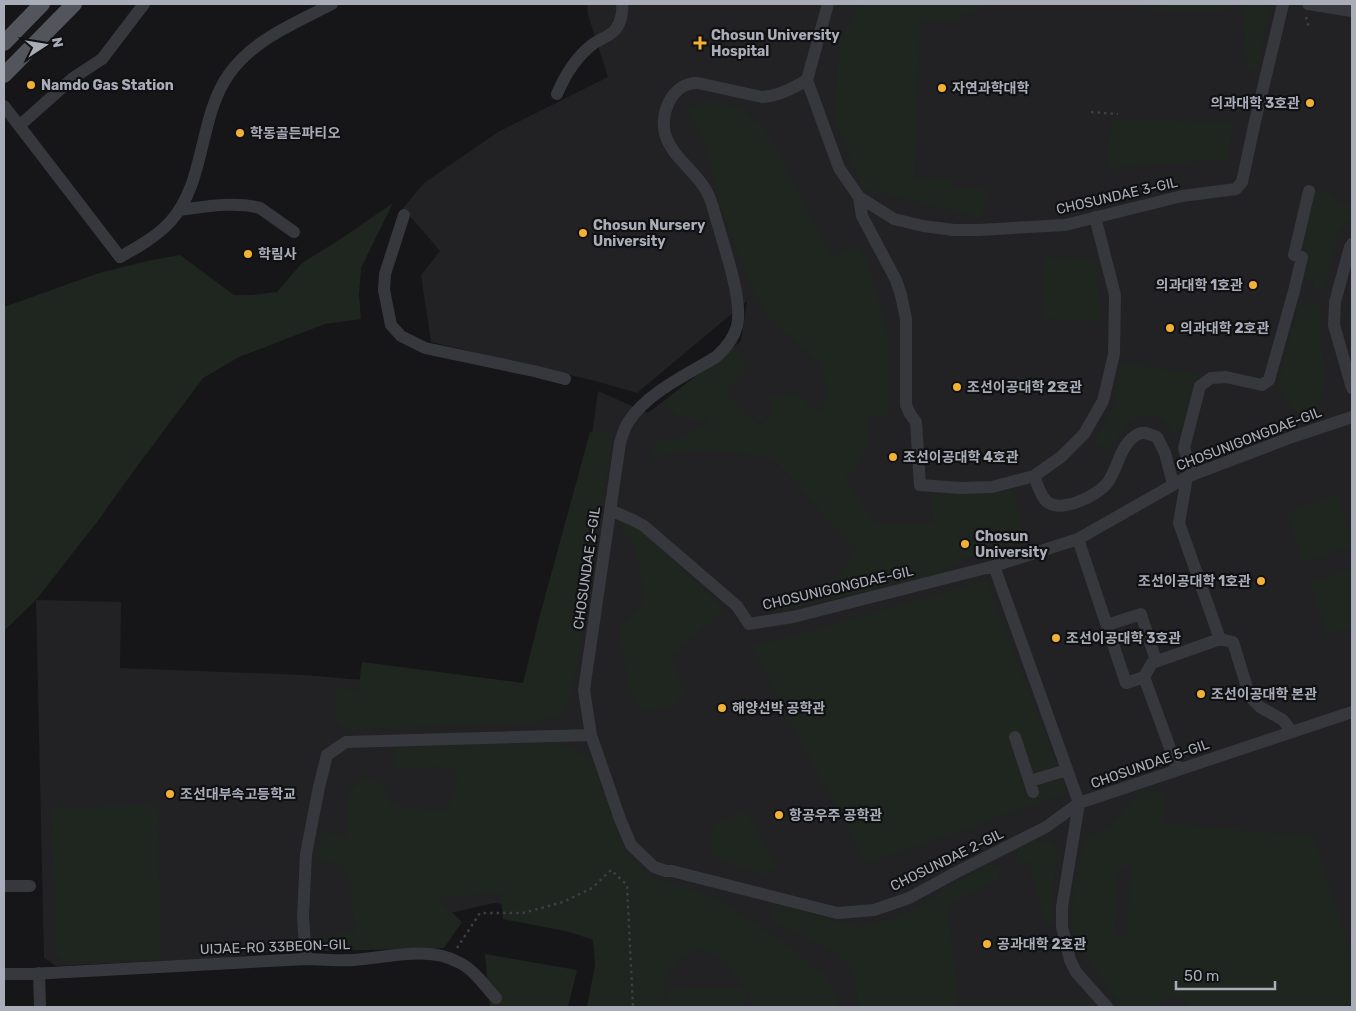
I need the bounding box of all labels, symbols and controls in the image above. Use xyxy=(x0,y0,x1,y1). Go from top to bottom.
north arrow xyxy=(20,20,70,70)
place label: Chosun University Hospital xyxy=(711,27,840,60)
text: N xyxy=(48,36,67,49)
marker: Chosun University Hospital xyxy=(693,36,707,50)
place label: Namdo Gas Station xyxy=(41,77,174,94)
marker: Namdo Gas Station xyxy=(25,79,37,91)
place label: 자연과학대학 xyxy=(952,80,1029,97)
marker: 자연과학대학 xyxy=(936,82,948,94)
place label: 의과대학 3호관 xyxy=(1211,95,1300,112)
marker: 의과대학 3호관 xyxy=(1304,97,1316,109)
place label: 학동골든파티오 xyxy=(250,125,340,142)
marker: 학동골든파티오 xyxy=(234,127,246,139)
street label: CHOSUNDAE 3-GIL xyxy=(1055,174,1180,218)
place label: Chosun Nursery University xyxy=(593,217,706,250)
marker: Chosun Nursery University xyxy=(577,227,589,239)
place label: 학림사 xyxy=(258,246,297,263)
marker: 학림사 xyxy=(242,248,254,260)
place label: 의과대학 1호관 xyxy=(1156,277,1243,294)
marker: 의과대학 1호관 xyxy=(1247,279,1259,291)
place label: 의과대학 2호관 xyxy=(1180,320,1269,337)
marker: 의과대학 2호관 xyxy=(1164,322,1176,334)
place label: 조선이공대학 2호관 xyxy=(967,379,1082,396)
marker: 조선이공대학 2호관 xyxy=(951,381,963,393)
street label: CHOSUNIGONGDAE-GIL xyxy=(1174,403,1324,475)
place label: 조선이공대학 4호관 xyxy=(903,449,1019,466)
marker: 조선이공대학 4호관 xyxy=(887,451,899,463)
street label: CHOSUNDAE 2-GIL xyxy=(570,505,604,630)
place label: Chosun University xyxy=(975,528,1048,561)
marker: Chosun University xyxy=(959,538,971,550)
street label: CHOSUNIGONGDAE-GIL xyxy=(761,562,915,614)
place label: 조선이공대학 1호관 xyxy=(1138,573,1251,590)
marker: 조선이공대학 1호관 xyxy=(1255,575,1267,587)
place label: 조선이공대학 3호관 xyxy=(1066,630,1181,647)
marker: 조선이공대학 3호관 xyxy=(1050,632,1062,644)
place label: 조선이공대학 본관 xyxy=(1211,686,1317,703)
marker: 조선이공대학 본관 xyxy=(1195,688,1207,700)
place label: 해양선박 공학관 xyxy=(732,700,825,717)
marker: 해양선박 공학관 xyxy=(716,702,728,714)
street label: CHOSUNDAE 5-GIL xyxy=(1089,736,1212,792)
place label: 조선대부속고등학교 xyxy=(180,786,296,803)
marker: 조선대부속고등학교 xyxy=(164,788,176,800)
place label: 항공우주 공학관 xyxy=(789,807,882,824)
marker: 항공우주 공학관 xyxy=(773,809,785,821)
street label: CHOSUNDAE 2-GIL xyxy=(888,825,1006,895)
street label: UIJAE-RO 33BEON-GIL xyxy=(200,936,351,958)
place label: 공과대학 2호관 xyxy=(997,936,1086,953)
marker: 공과대학 2호관 xyxy=(981,938,993,950)
scale bar xyxy=(1176,958,1275,990)
text: 50 m xyxy=(1184,967,1219,985)

